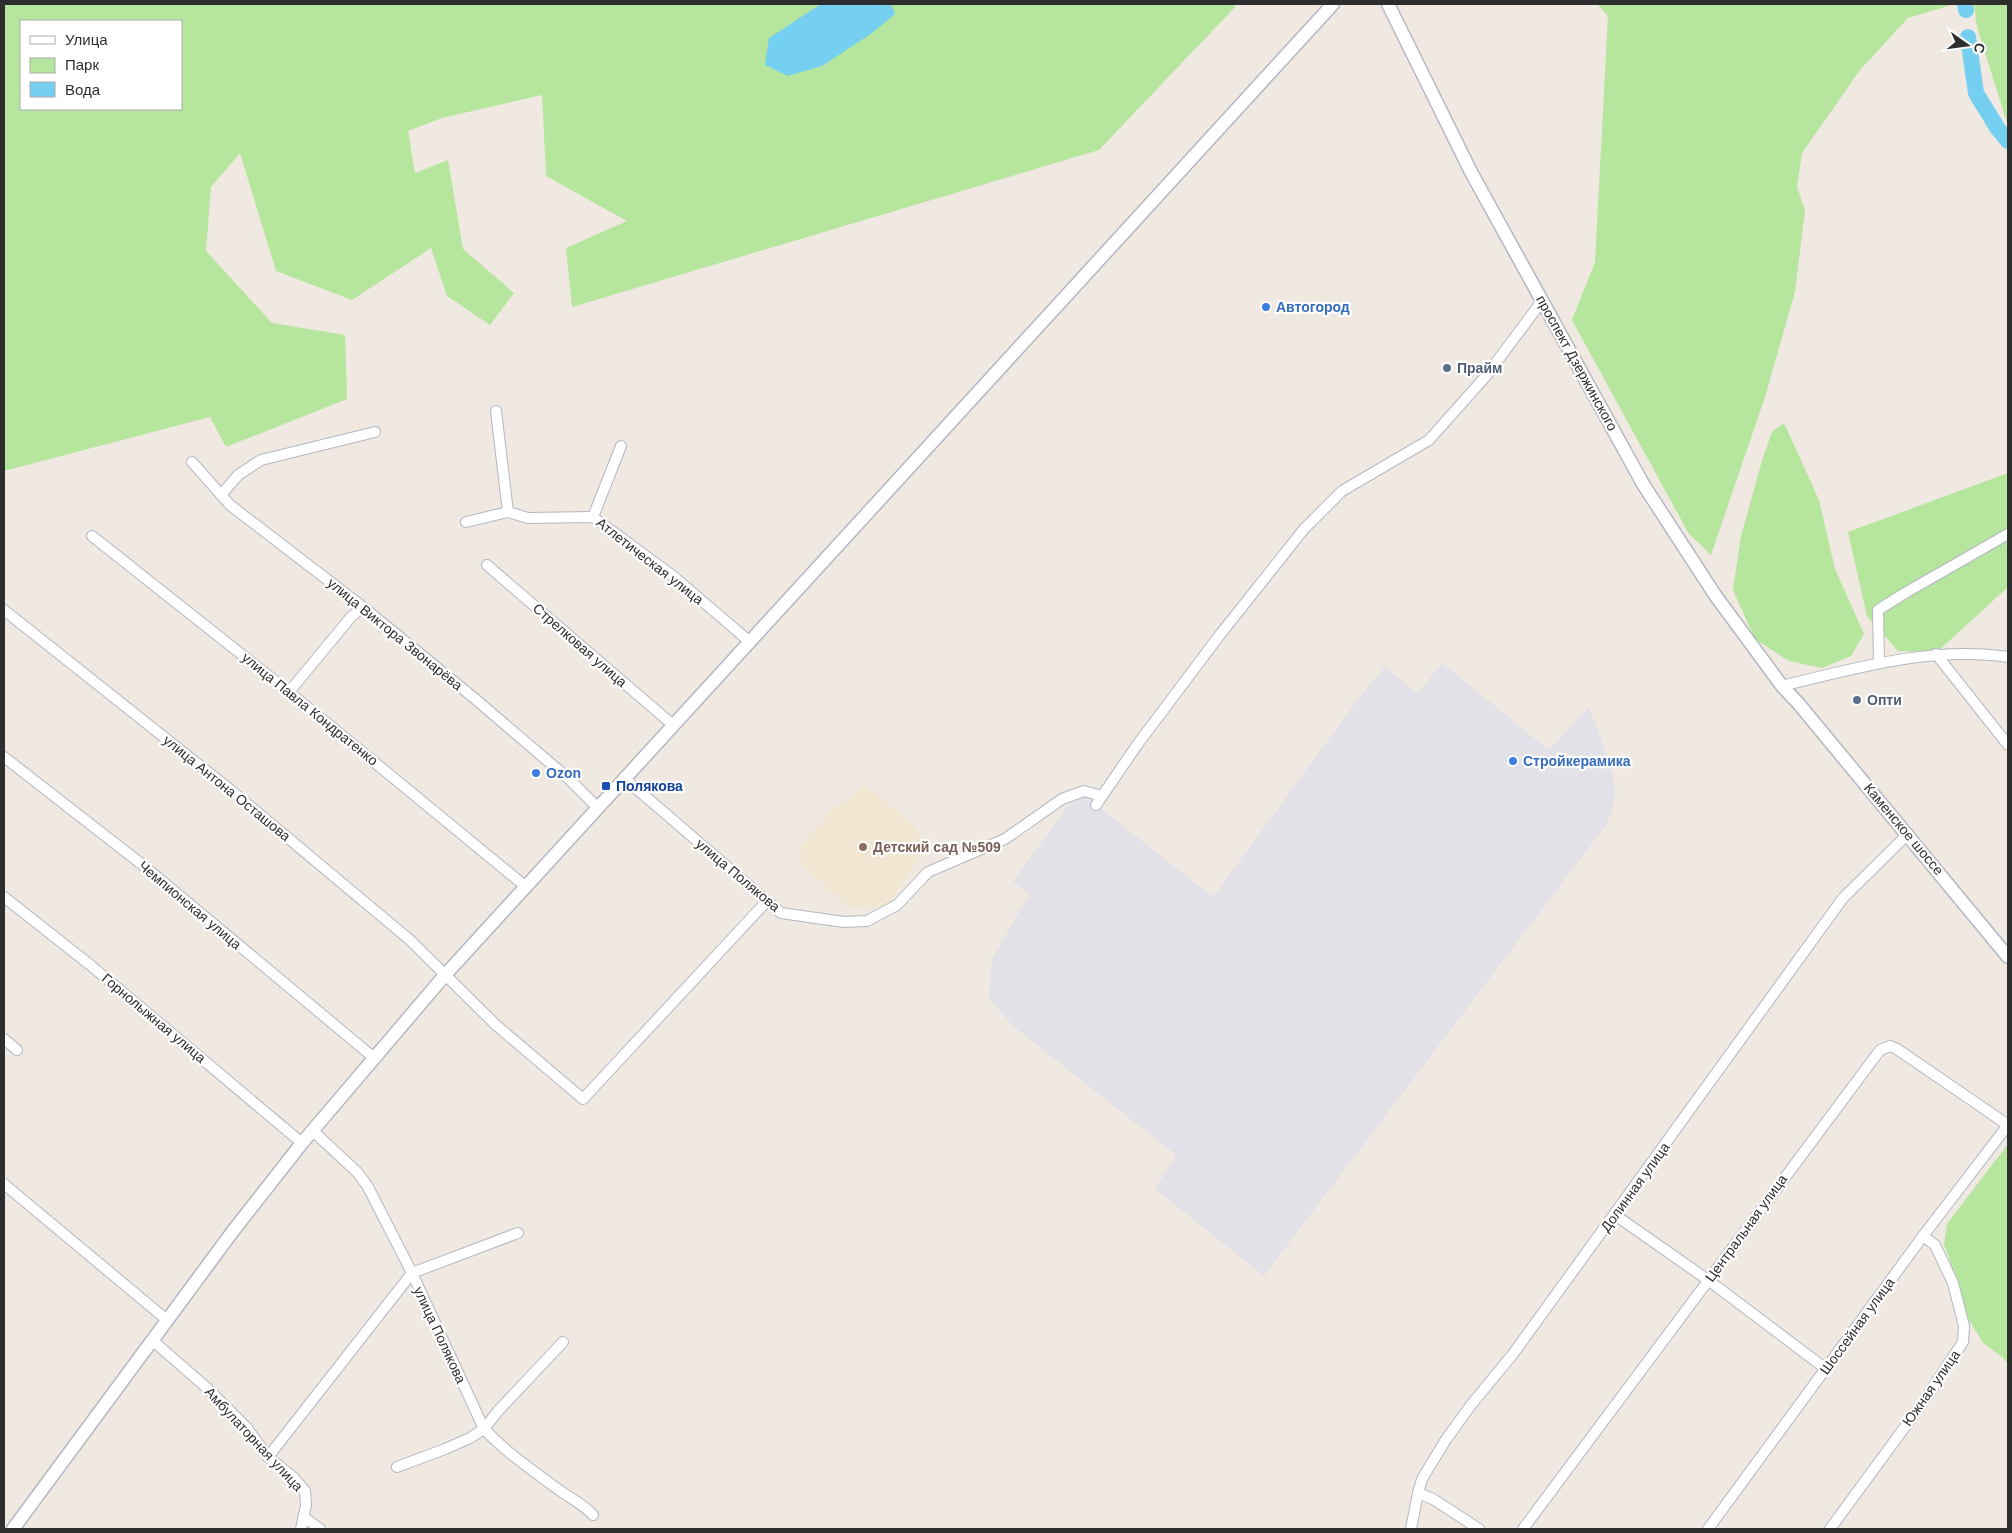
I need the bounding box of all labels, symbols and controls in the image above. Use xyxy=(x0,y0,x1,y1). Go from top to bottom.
legend xyxy=(20,20,182,110)
north arrow xyxy=(1942,20,1992,70)
text: Улица xyxy=(65,31,108,48)
text: С xyxy=(1971,41,1989,55)
text: Парк xyxy=(65,56,99,73)
text: Вода xyxy=(65,81,101,98)
street label: проспект Дзержинского xyxy=(1533,292,1621,434)
place label: Автогород xyxy=(1276,299,1350,315)
marker: Автогород xyxy=(1260,301,1272,313)
place label: Прайм xyxy=(1457,360,1502,376)
marker: Прайм xyxy=(1441,362,1453,374)
street label: Атлетическая улица xyxy=(593,514,707,608)
street label: улица Виктора Звонарёва xyxy=(324,575,466,694)
street label: Стрелковая улица xyxy=(530,600,630,690)
street label: улица Павла Кондратенко xyxy=(239,649,381,769)
place label: Опти xyxy=(1867,692,1902,708)
marker: Опти xyxy=(1851,694,1863,706)
street label: улица Антона Осташова xyxy=(160,732,294,844)
place label: Стройкерамика xyxy=(1523,753,1631,769)
marker: Стройкерамика xyxy=(1507,755,1519,767)
place label: Ozon xyxy=(546,765,581,781)
marker: Ozon xyxy=(530,767,542,779)
place label: Полякова xyxy=(616,778,683,794)
marker: Полякова xyxy=(600,780,612,792)
street label: Каменское шоссе xyxy=(1861,780,1947,878)
street label: улица Полякова xyxy=(693,835,783,915)
place label: Детский сад №509 xyxy=(873,839,1001,855)
marker: Детский сад №509 xyxy=(857,841,869,853)
street label: Чемпионская улица xyxy=(136,857,245,953)
street label: Горнолыжная улица xyxy=(99,970,209,1066)
street label: Долинная улица xyxy=(1597,1139,1673,1235)
street label: Центральная улица xyxy=(1702,1171,1790,1285)
street label: Шоссейная улица xyxy=(1817,1274,1898,1378)
street label: улица Полякова xyxy=(411,1284,469,1386)
street label: Южная улица xyxy=(1899,1347,1963,1429)
street label: Амбулаторная улица xyxy=(202,1384,306,1494)

